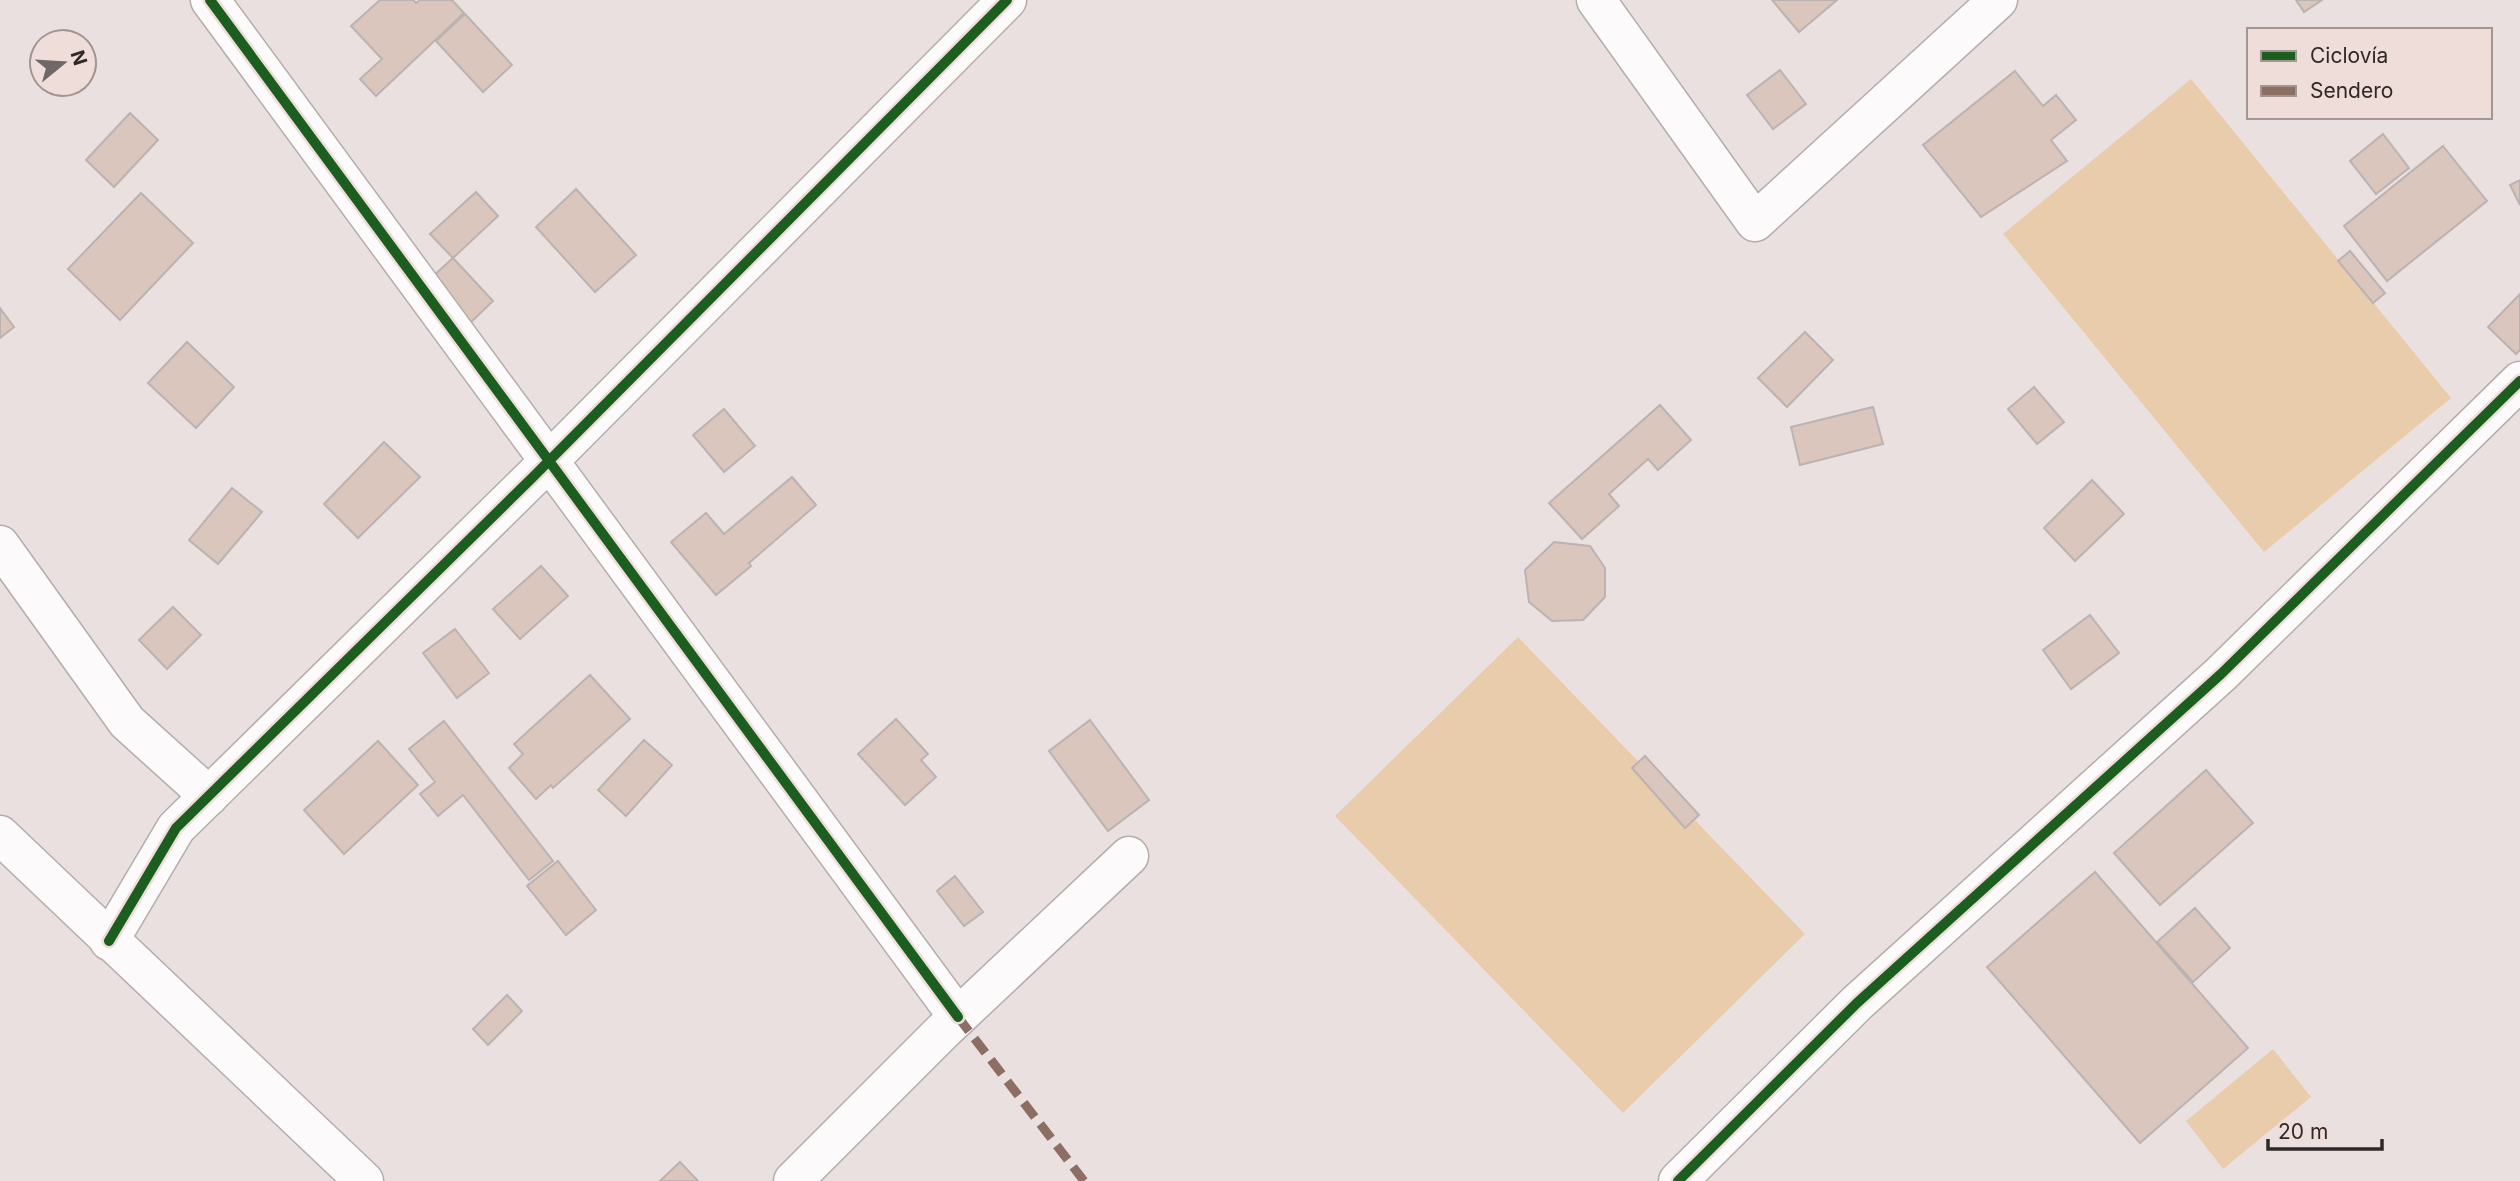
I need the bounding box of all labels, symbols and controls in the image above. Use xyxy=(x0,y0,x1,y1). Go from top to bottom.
north arrow xyxy=(28,28,98,98)
legend xyxy=(2247,28,2492,119)
text: Ciclovía xyxy=(2310,43,2388,68)
text: N xyxy=(66,47,92,68)
text: Sendero xyxy=(2310,78,2393,103)
scale bar xyxy=(2268,1108,2382,1152)
text: 20 m xyxy=(2278,1119,2328,1144)

